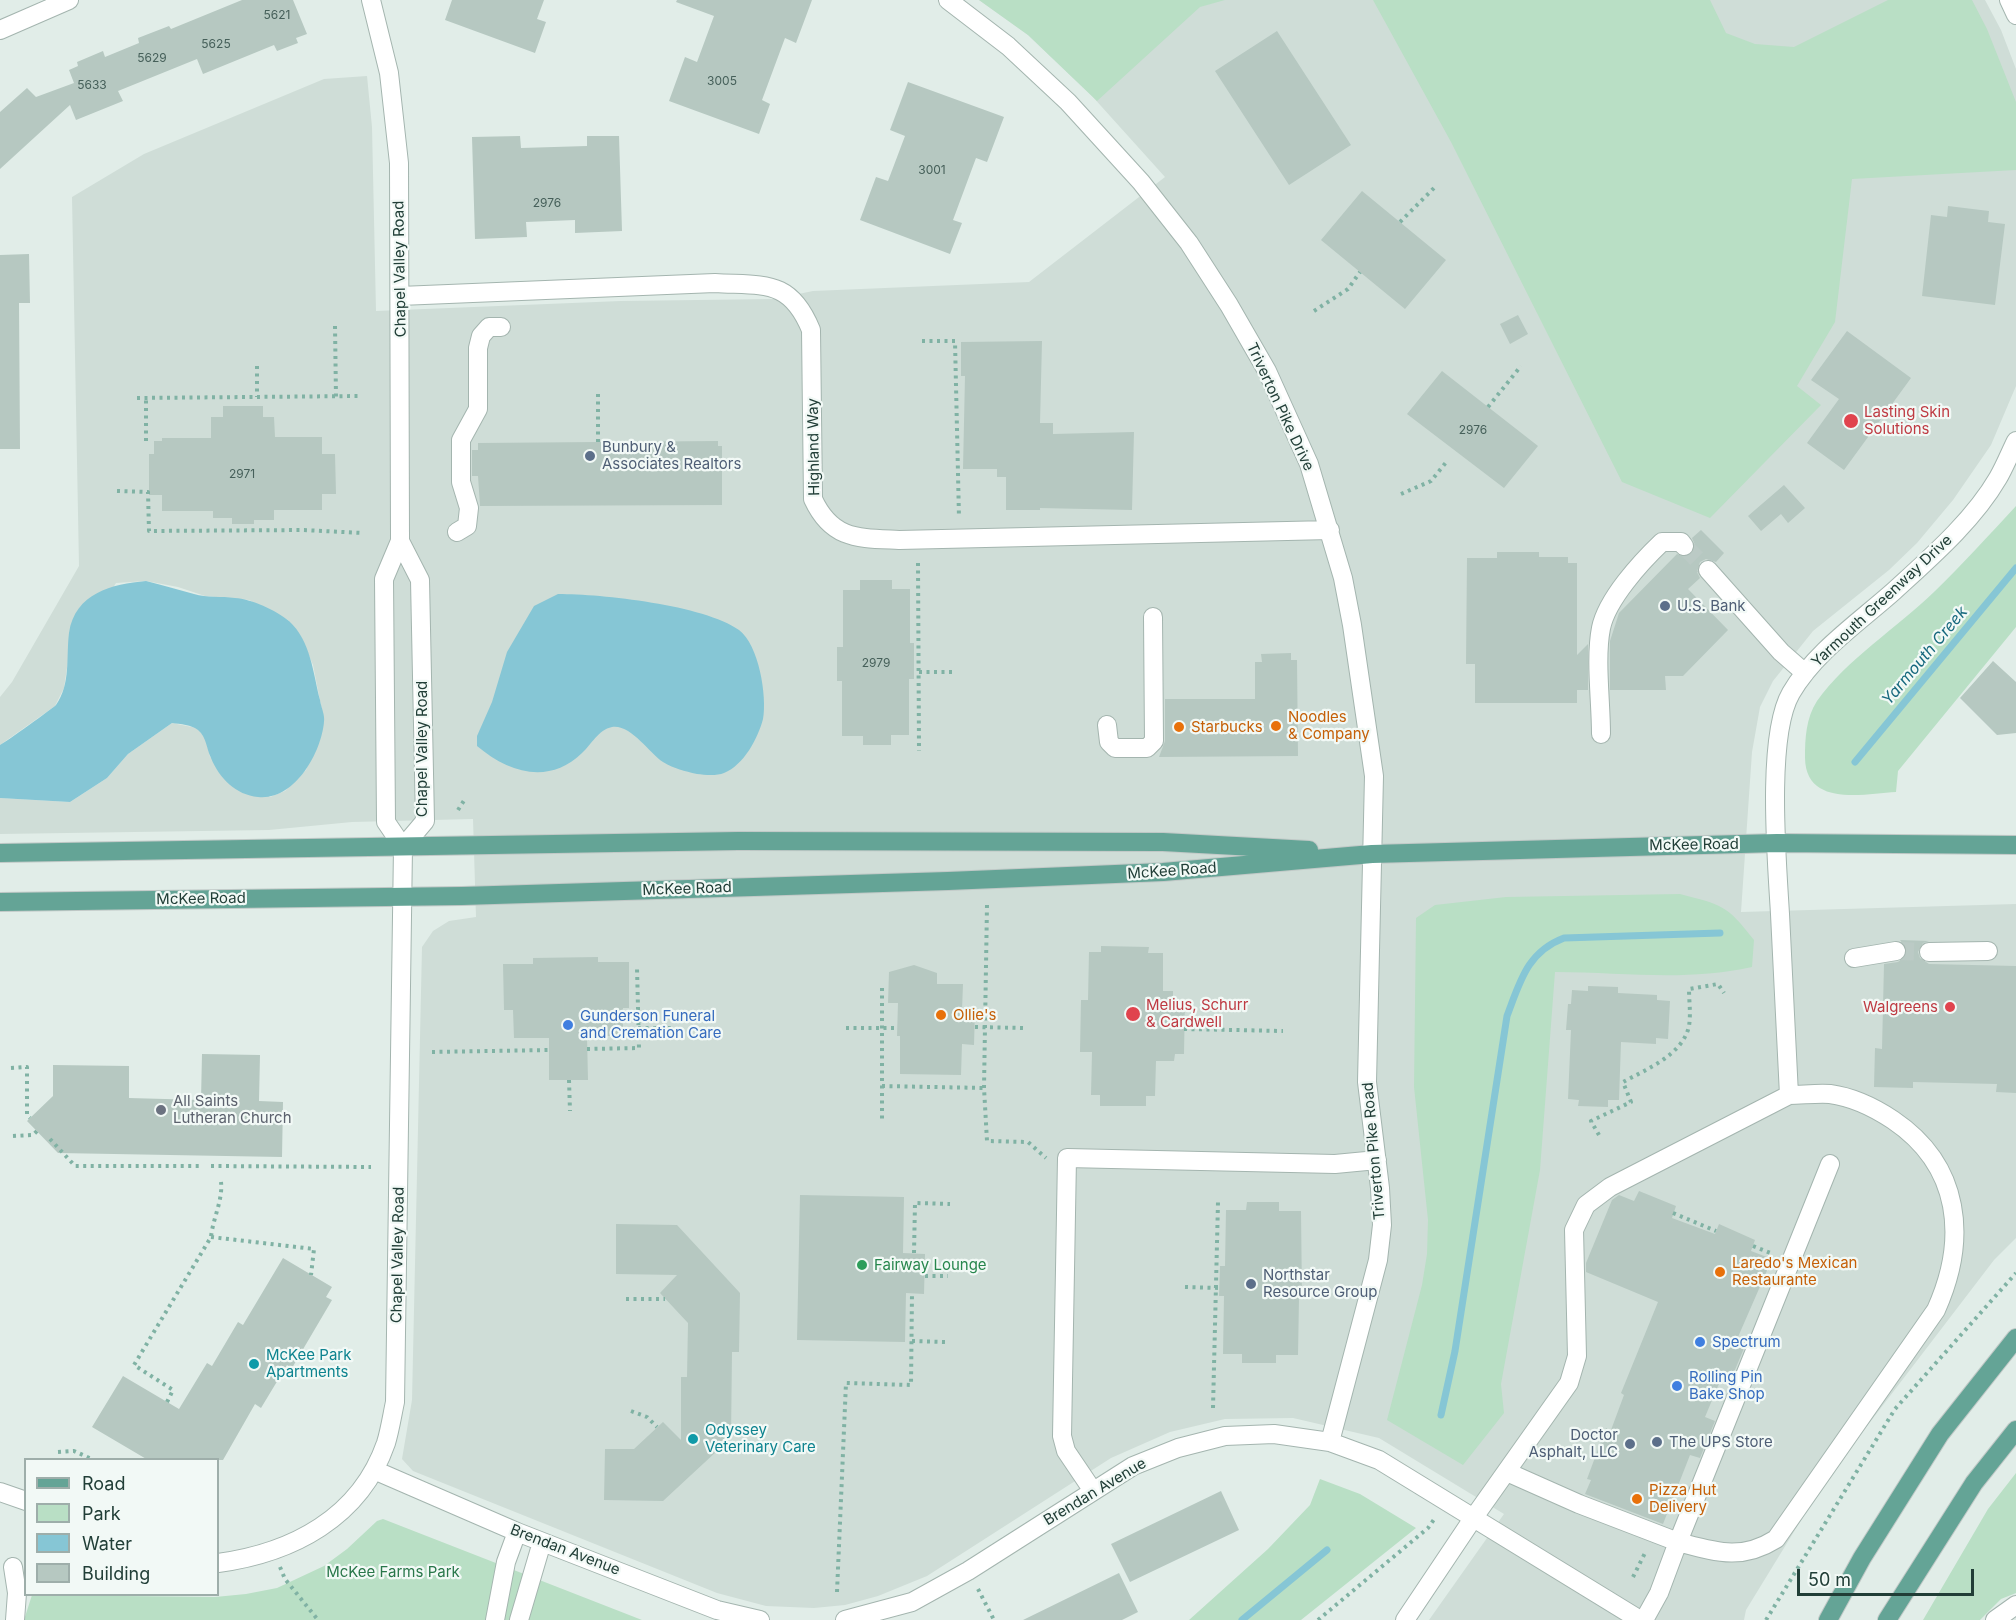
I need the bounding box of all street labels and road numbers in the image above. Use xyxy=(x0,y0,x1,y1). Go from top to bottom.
street label: Chapel Valley Road xyxy=(390,201,410,337)
street label: Triverton Pike Drive xyxy=(1242,340,1318,474)
street label: Highland Way xyxy=(804,398,824,496)
street label: Yarmouth Greenway Drive xyxy=(1808,531,1956,671)
street label: Chapel Valley Road xyxy=(413,681,431,817)
street label: McKee Road xyxy=(1649,835,1739,855)
street label: McKee Road xyxy=(1127,859,1217,883)
street label: McKee Road xyxy=(642,878,732,900)
street label: McKee Road xyxy=(156,889,246,909)
street label: Triverton Pike Road xyxy=(1359,1081,1389,1221)
street label: Chapel Valley Road xyxy=(388,1187,408,1323)
street label: Brendan Avenue xyxy=(1041,1454,1149,1530)
street label: Brendan Avenue xyxy=(508,1521,622,1579)

